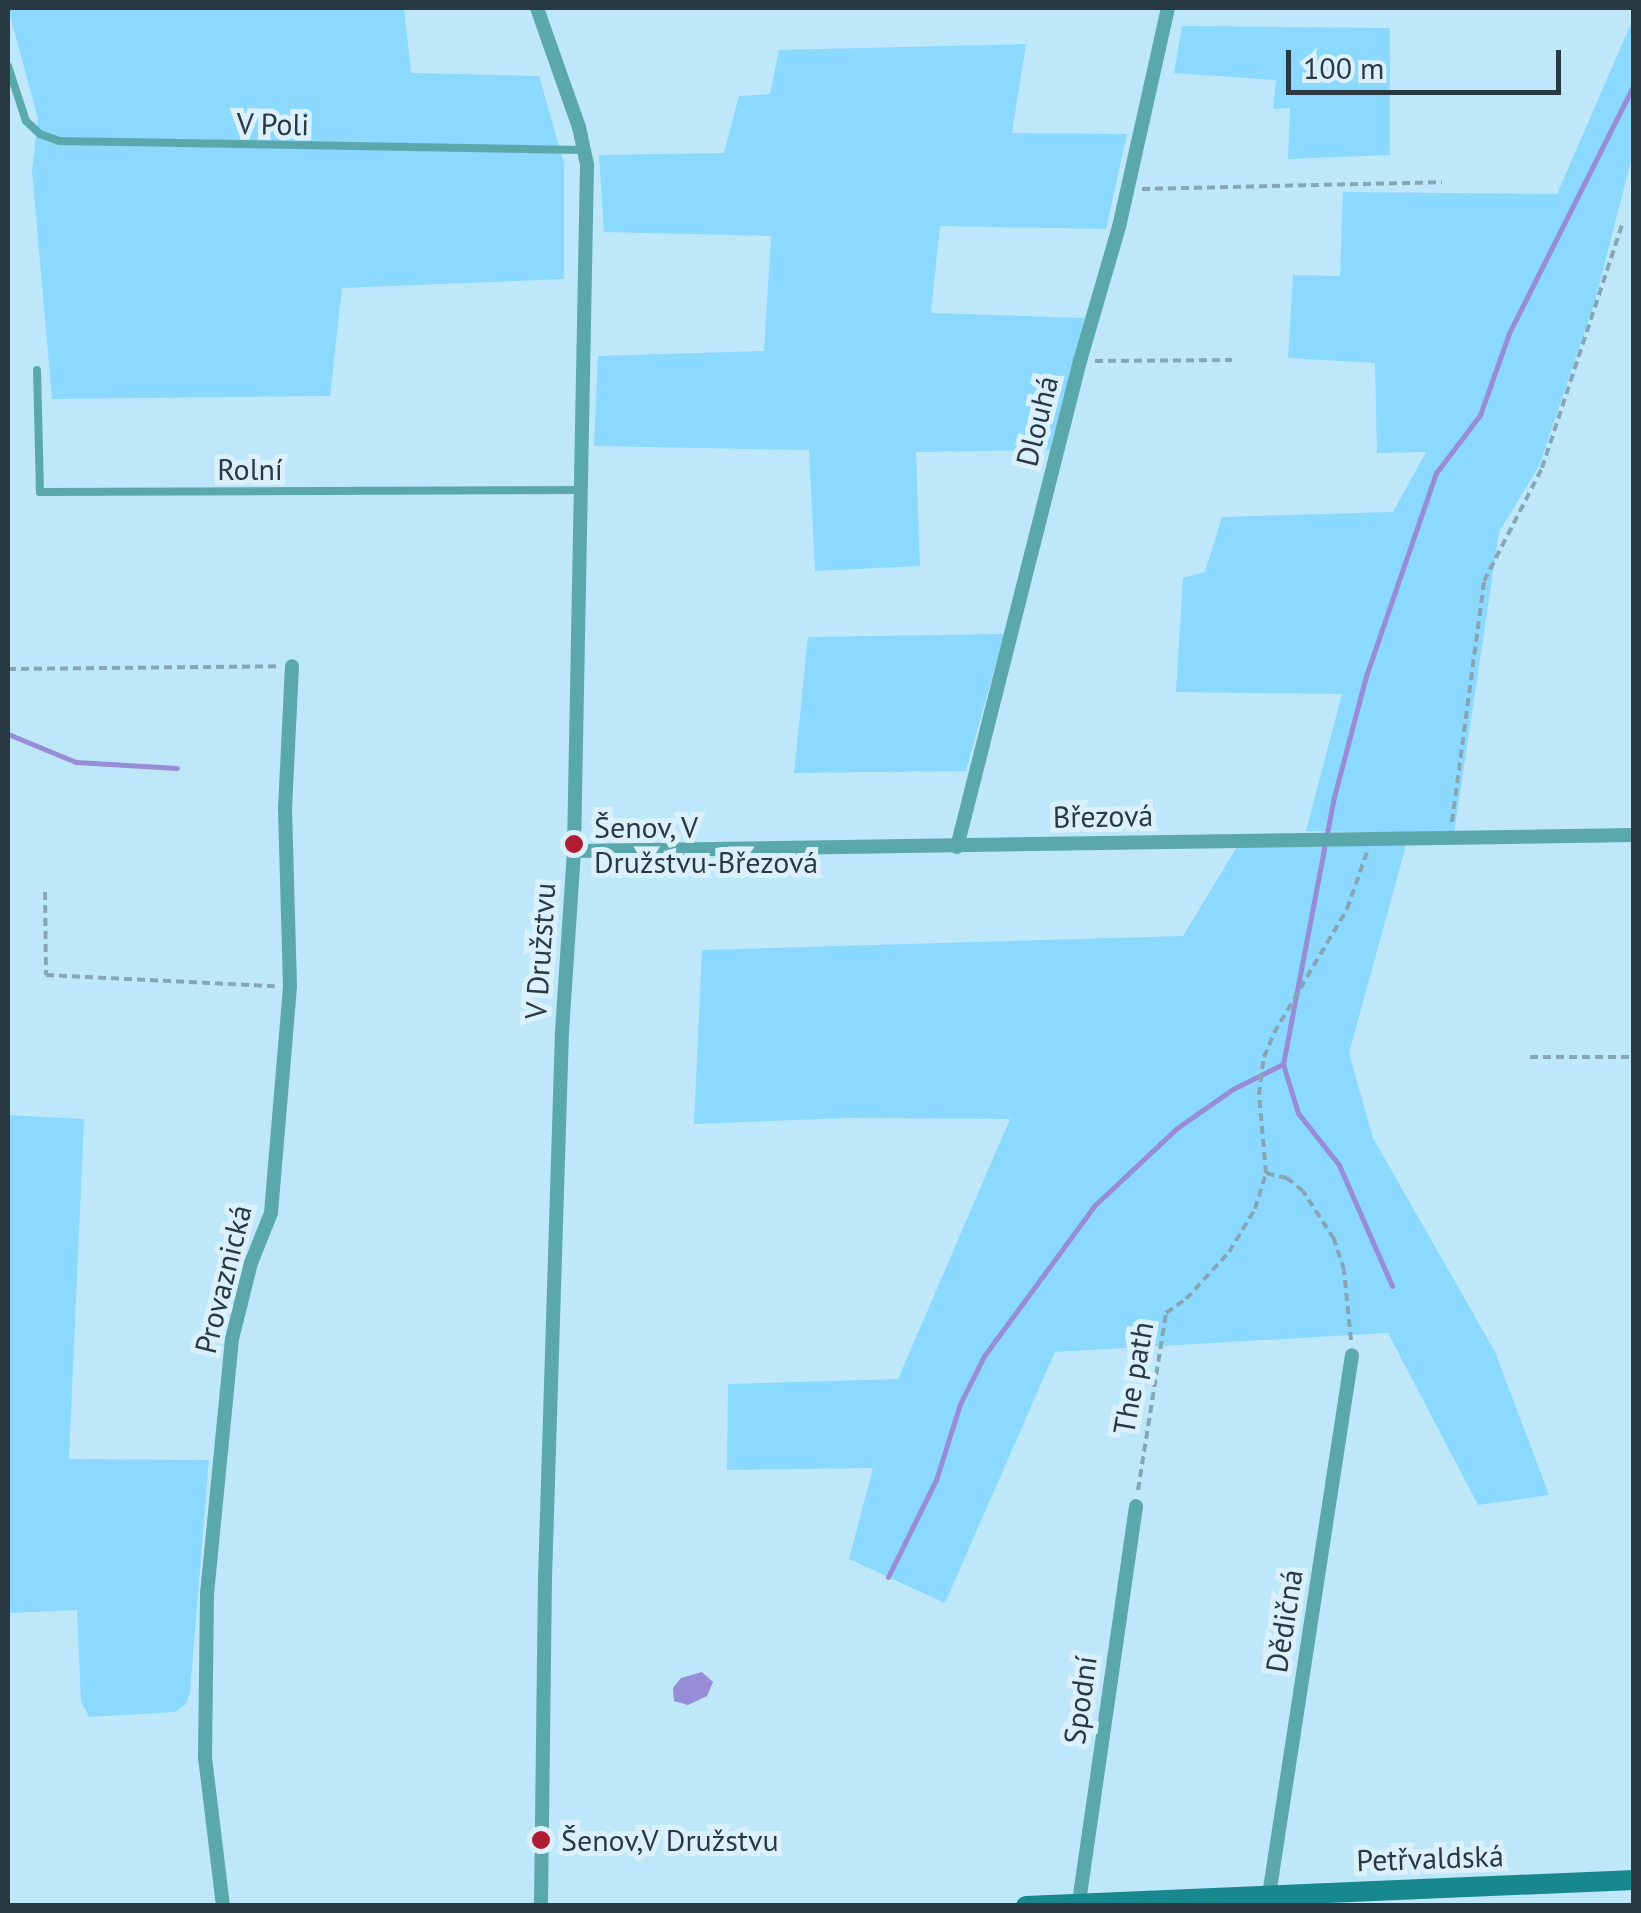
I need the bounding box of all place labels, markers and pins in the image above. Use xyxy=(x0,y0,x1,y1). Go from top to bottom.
place label: Šenov, V Družstvu-Březová xyxy=(594,809,818,880)
marker: Šenov, V Družstvu-Březová xyxy=(563,833,585,855)
place label: Šenov,V Družstvu xyxy=(561,1822,779,1858)
marker: Šenov,V Družstvu xyxy=(530,1829,552,1851)

